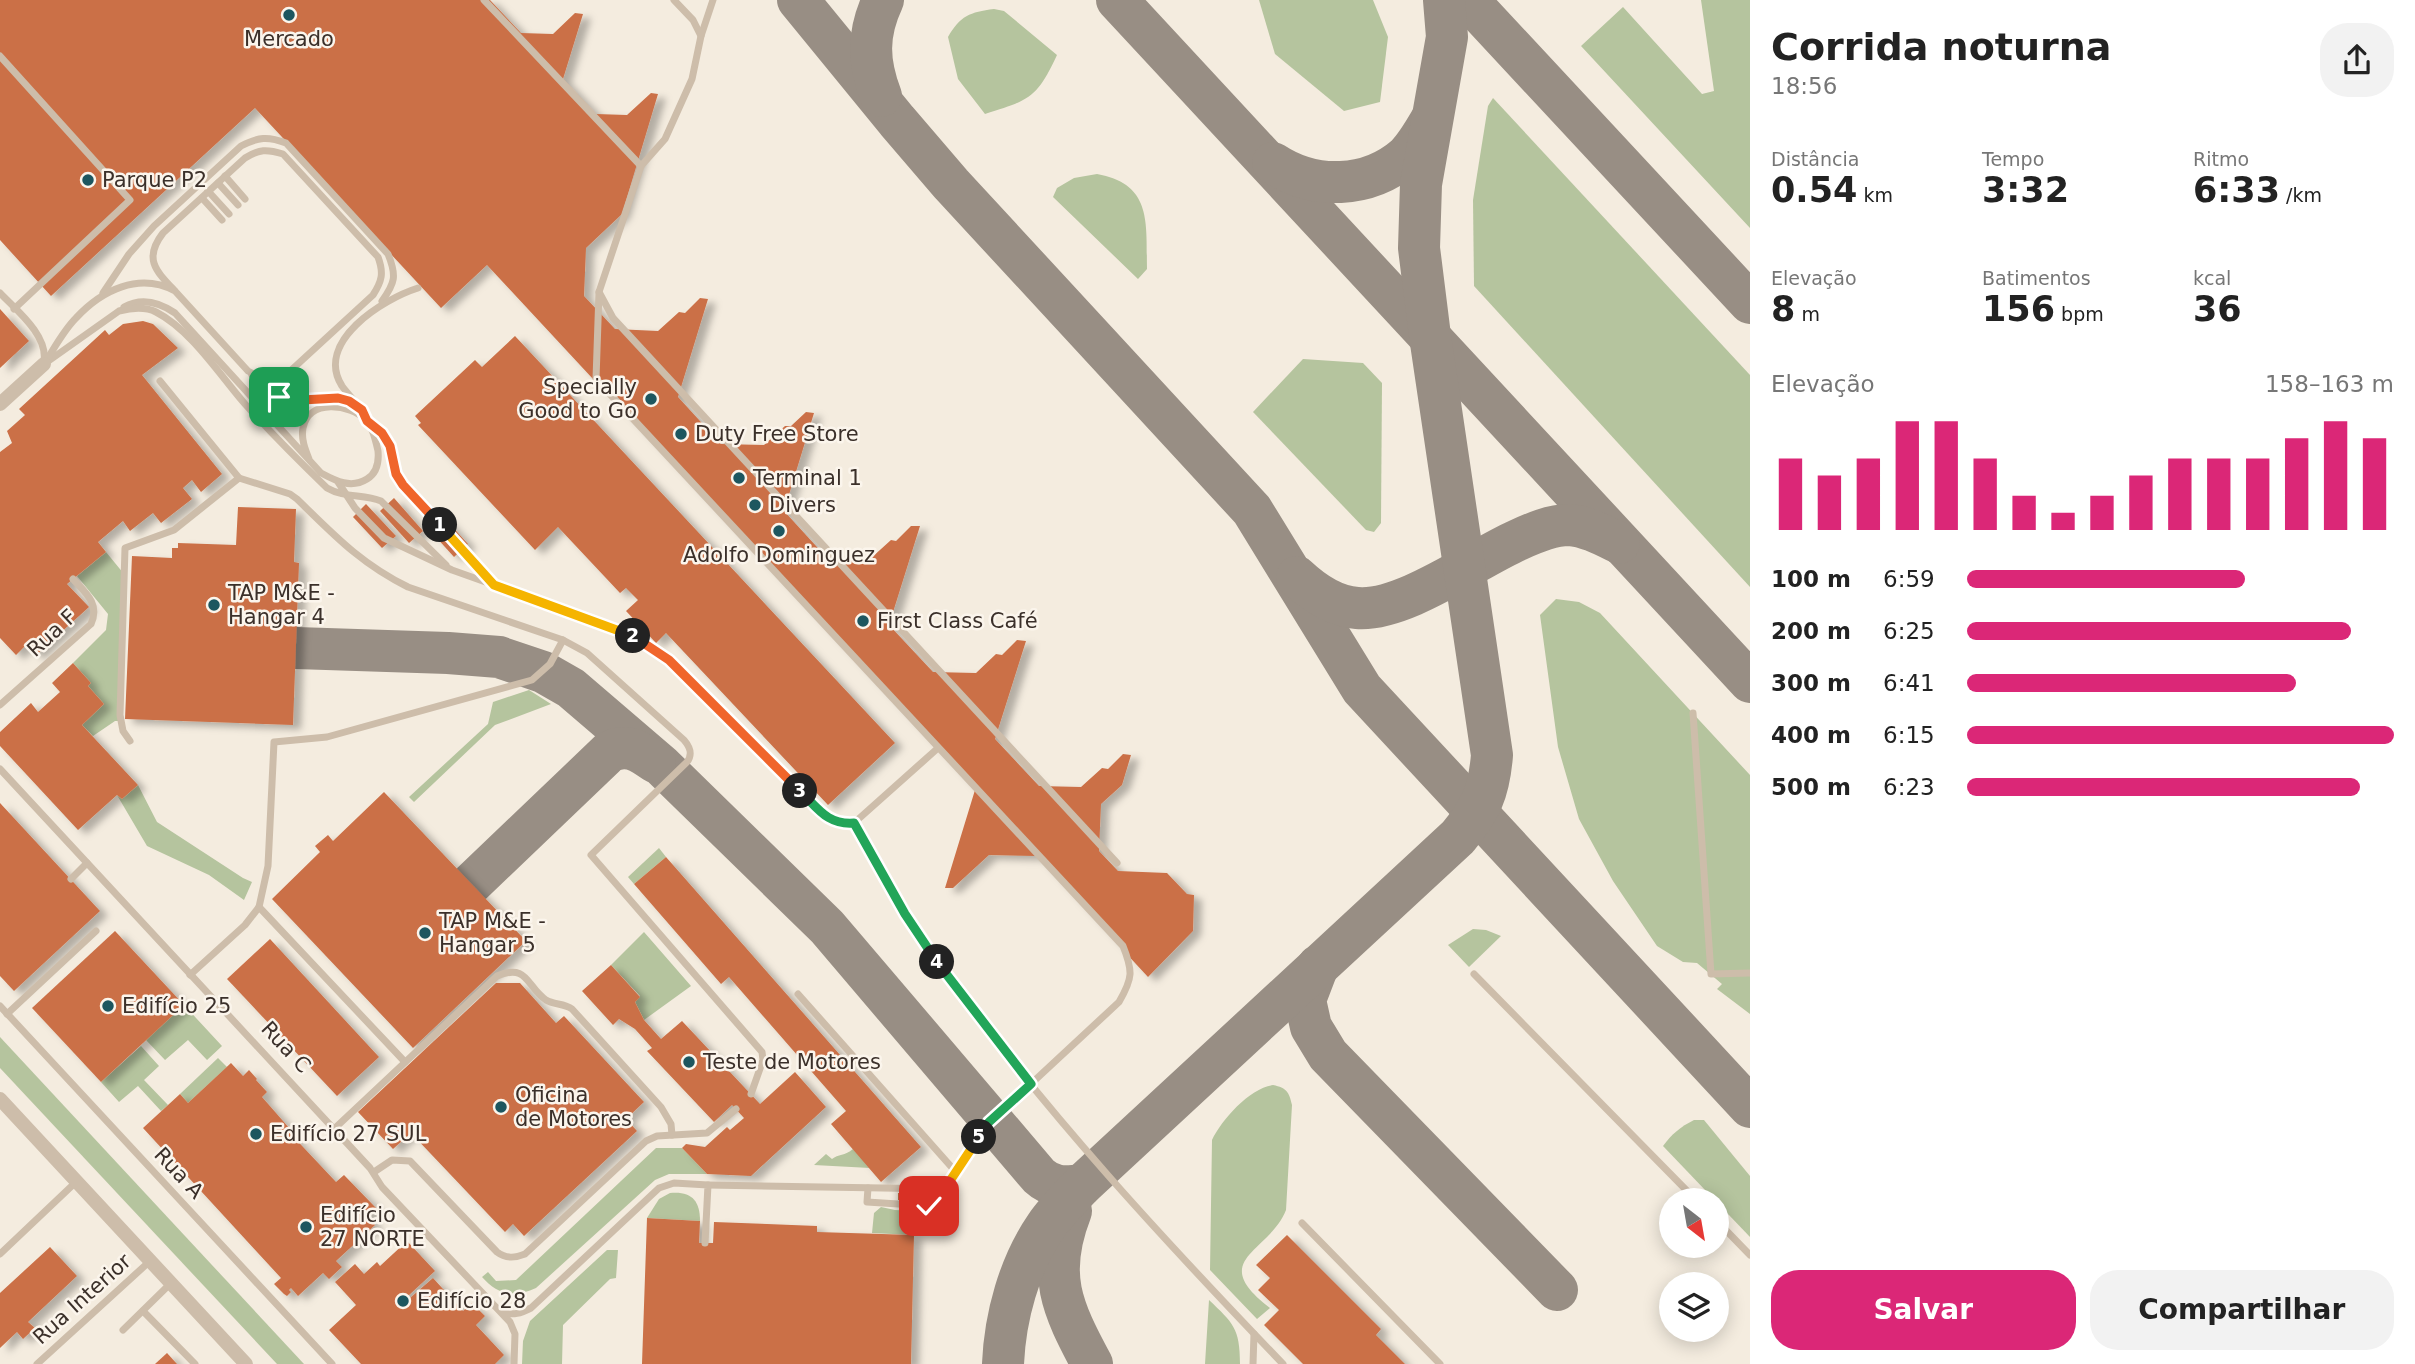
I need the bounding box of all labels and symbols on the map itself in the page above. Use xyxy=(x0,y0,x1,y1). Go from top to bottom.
marker: Mercado xyxy=(281,7,297,23)
place label: Mercado xyxy=(244,27,334,51)
place label: Parque P2 xyxy=(102,168,207,192)
marker: Parque P2 xyxy=(80,172,96,188)
pin xyxy=(249,367,309,427)
place label: Specially Good to Go xyxy=(518,375,637,423)
marker: Specially Good to Go xyxy=(643,391,659,407)
place label: Duty Free Store xyxy=(695,422,859,446)
marker: Duty Free Store xyxy=(673,426,689,442)
place label: Terminal 1 xyxy=(752,466,862,490)
marker: Terminal 1 xyxy=(731,470,747,486)
place label: Divers xyxy=(769,493,836,517)
marker: Divers xyxy=(747,497,763,513)
pin: 1 xyxy=(422,508,458,542)
marker: Adolfo Dominguez xyxy=(771,523,787,539)
place label: Adolfo Dominguez xyxy=(683,543,875,567)
place label: TAP M&E - Hangar 4 xyxy=(227,581,335,629)
marker: TAP M&E - Hangar 4 xyxy=(206,597,222,613)
street label: Rua F xyxy=(22,604,82,662)
place label: First Class Café xyxy=(877,609,1038,633)
marker: First Class Café xyxy=(855,613,871,629)
pin: 2 xyxy=(616,618,650,654)
pin: 3 xyxy=(782,774,818,808)
place label: TAP M&E - Hangar 5 xyxy=(438,909,546,957)
marker: TAP M&E - Hangar 5 xyxy=(417,925,433,941)
pin: 4 xyxy=(920,944,954,979)
place label: Edifício 25 xyxy=(122,994,231,1018)
marker: Edifício 25 xyxy=(100,998,116,1014)
street label: Rua C xyxy=(256,1016,316,1078)
place label: Teste de Motores xyxy=(702,1050,881,1074)
marker: Teste de Motores xyxy=(681,1054,697,1070)
place label: Oficina de Motores xyxy=(515,1083,632,1131)
marker: Oficina de Motores xyxy=(493,1099,509,1115)
pin: 5 xyxy=(962,1120,996,1154)
place label: Edifício 27 SUL xyxy=(270,1122,427,1146)
marker: Edifício 27 SUL xyxy=(248,1126,264,1142)
street label: Rua A xyxy=(149,1143,209,1204)
pin xyxy=(899,1176,959,1236)
north arrow xyxy=(1659,1188,1729,1258)
place label: Edifício 27 NORTE xyxy=(320,1203,425,1251)
marker: Edifício 27 NORTE xyxy=(298,1219,314,1235)
street label: Rua Interior xyxy=(28,1249,136,1349)
place label: Edifício 28 xyxy=(417,1289,526,1313)
marker: Edifício 28 xyxy=(395,1293,411,1309)

